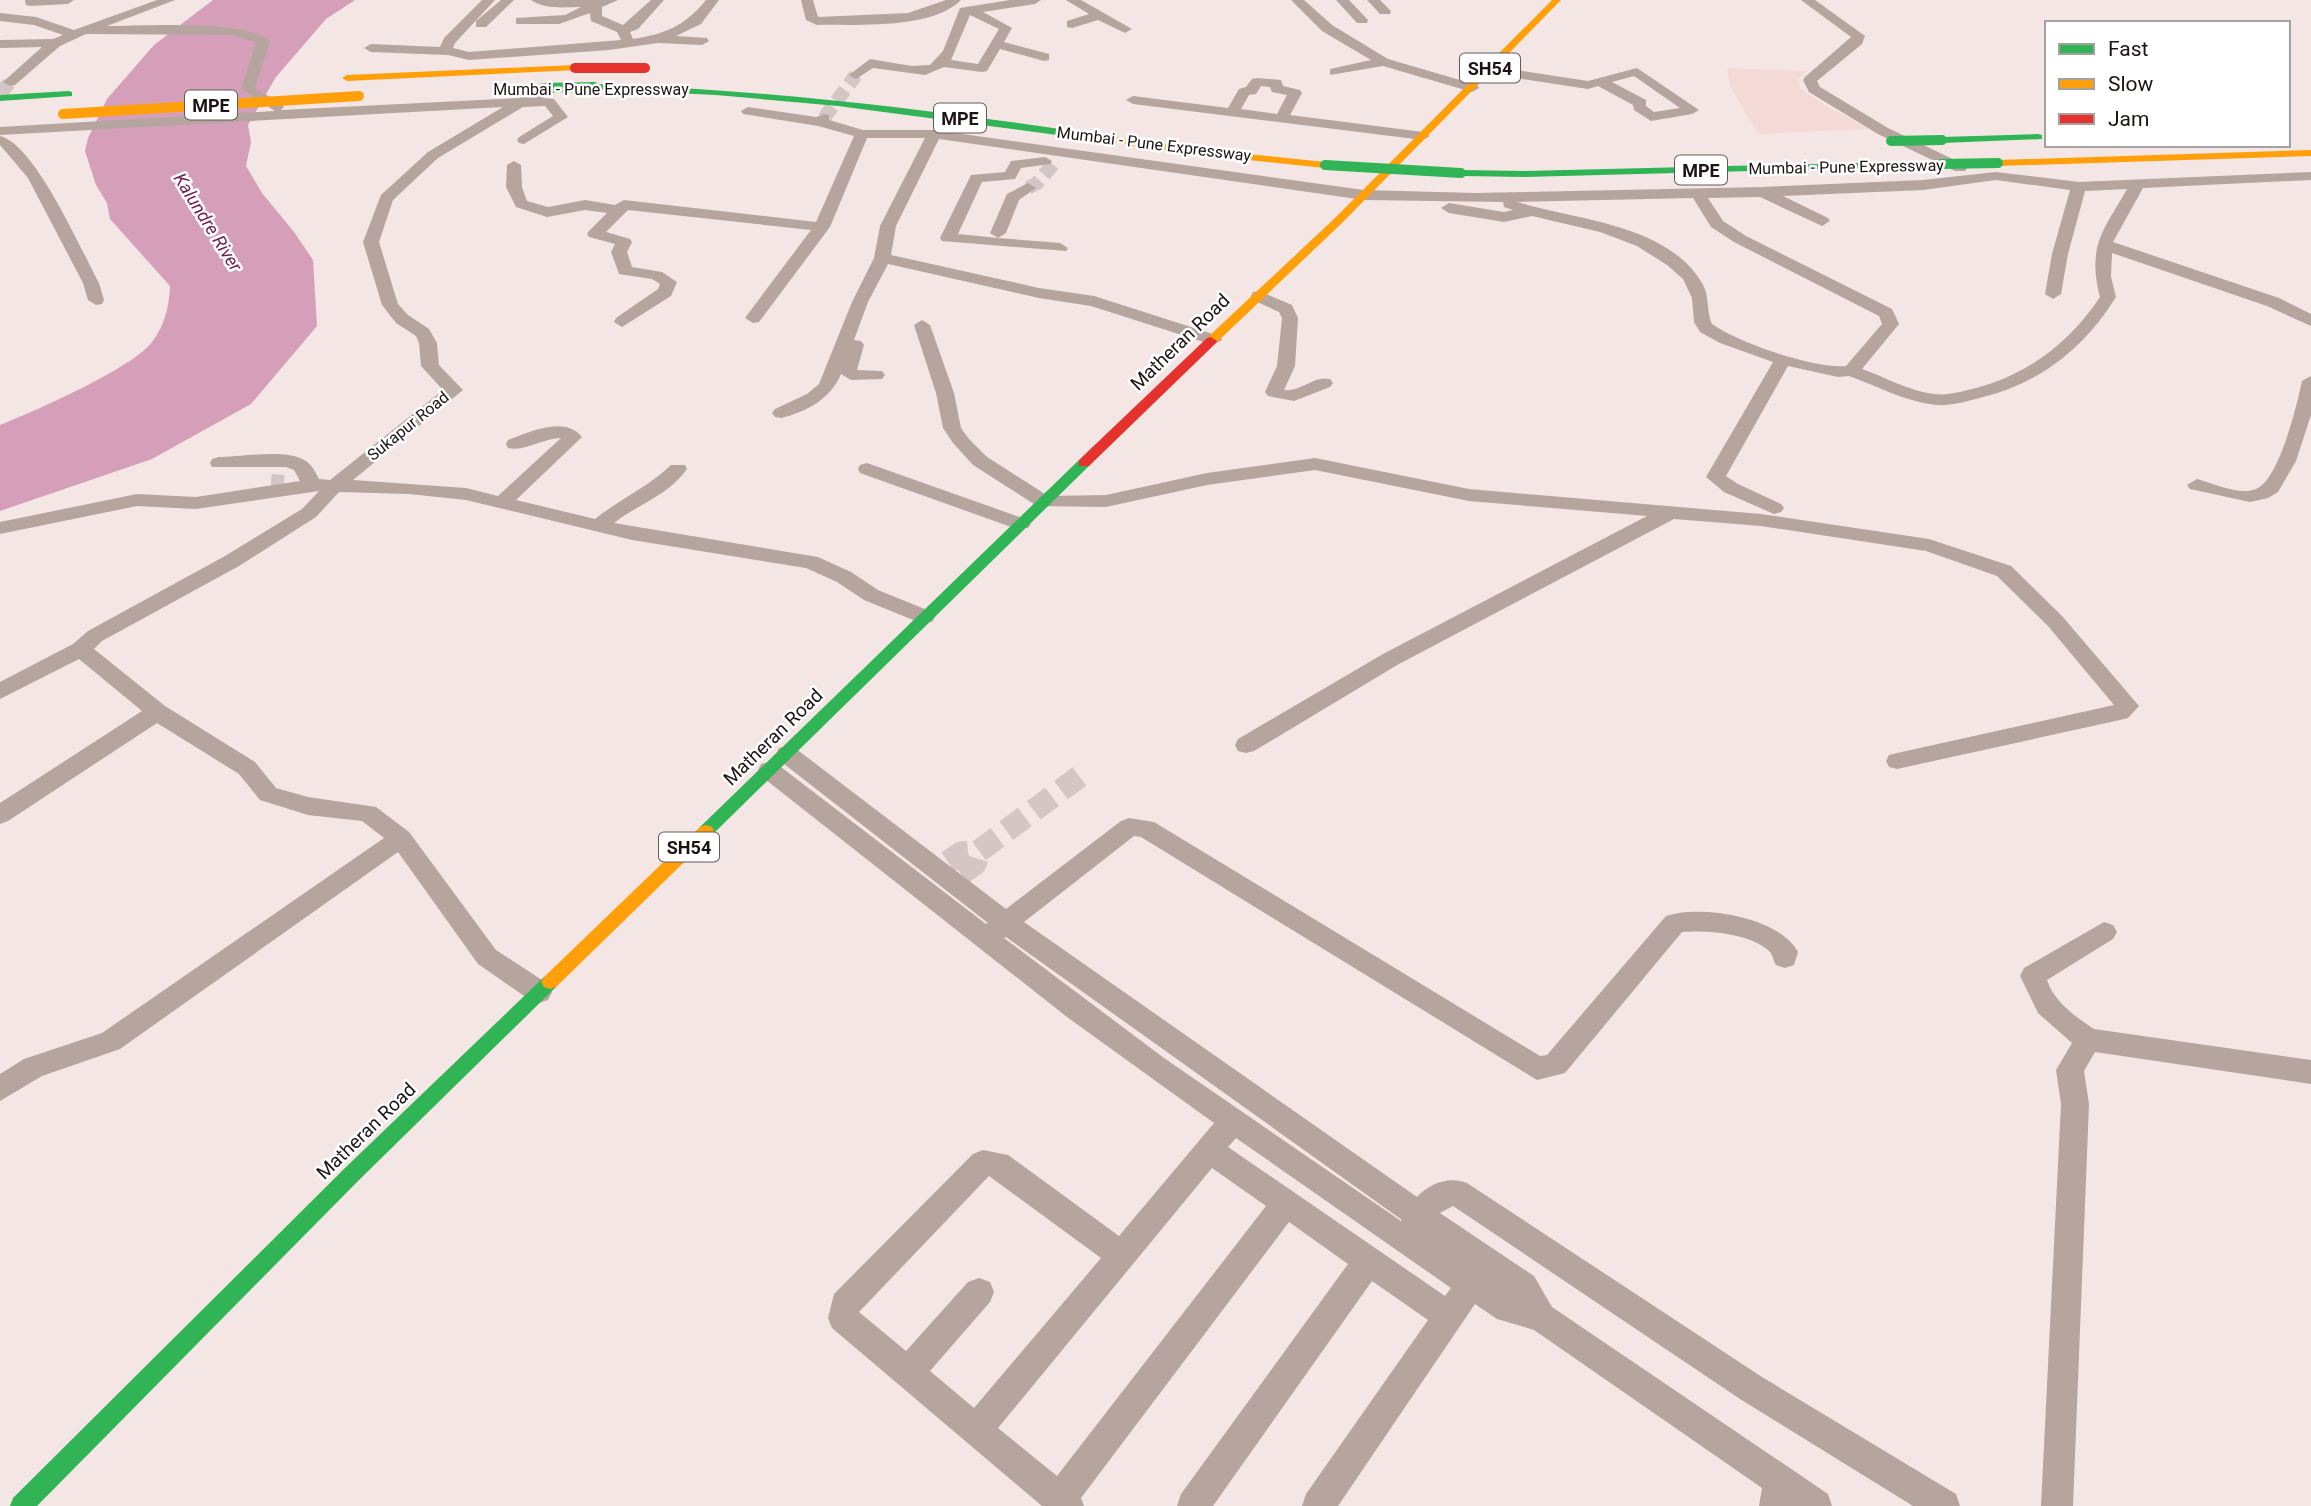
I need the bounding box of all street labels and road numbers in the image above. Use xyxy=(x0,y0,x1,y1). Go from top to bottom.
road number: SH54 xyxy=(1460,54,1520,82)
street label: Mumbai - Pune Expressway xyxy=(493,80,689,99)
road number: MPE xyxy=(185,90,237,120)
road number: MPE xyxy=(934,104,986,132)
street label: Mumbai - Pune Expressway xyxy=(1056,123,1253,165)
road number: MPE xyxy=(1675,155,1727,184)
street label: Mumbai - Pune Expressway xyxy=(1748,156,1944,178)
street label: Matheran Road xyxy=(1126,289,1234,395)
street label: Sukapur Road xyxy=(364,387,452,465)
street label: Matheran Road xyxy=(719,684,827,790)
road number: SH54 xyxy=(659,832,719,862)
street label: Matheran Road xyxy=(312,1078,420,1184)

